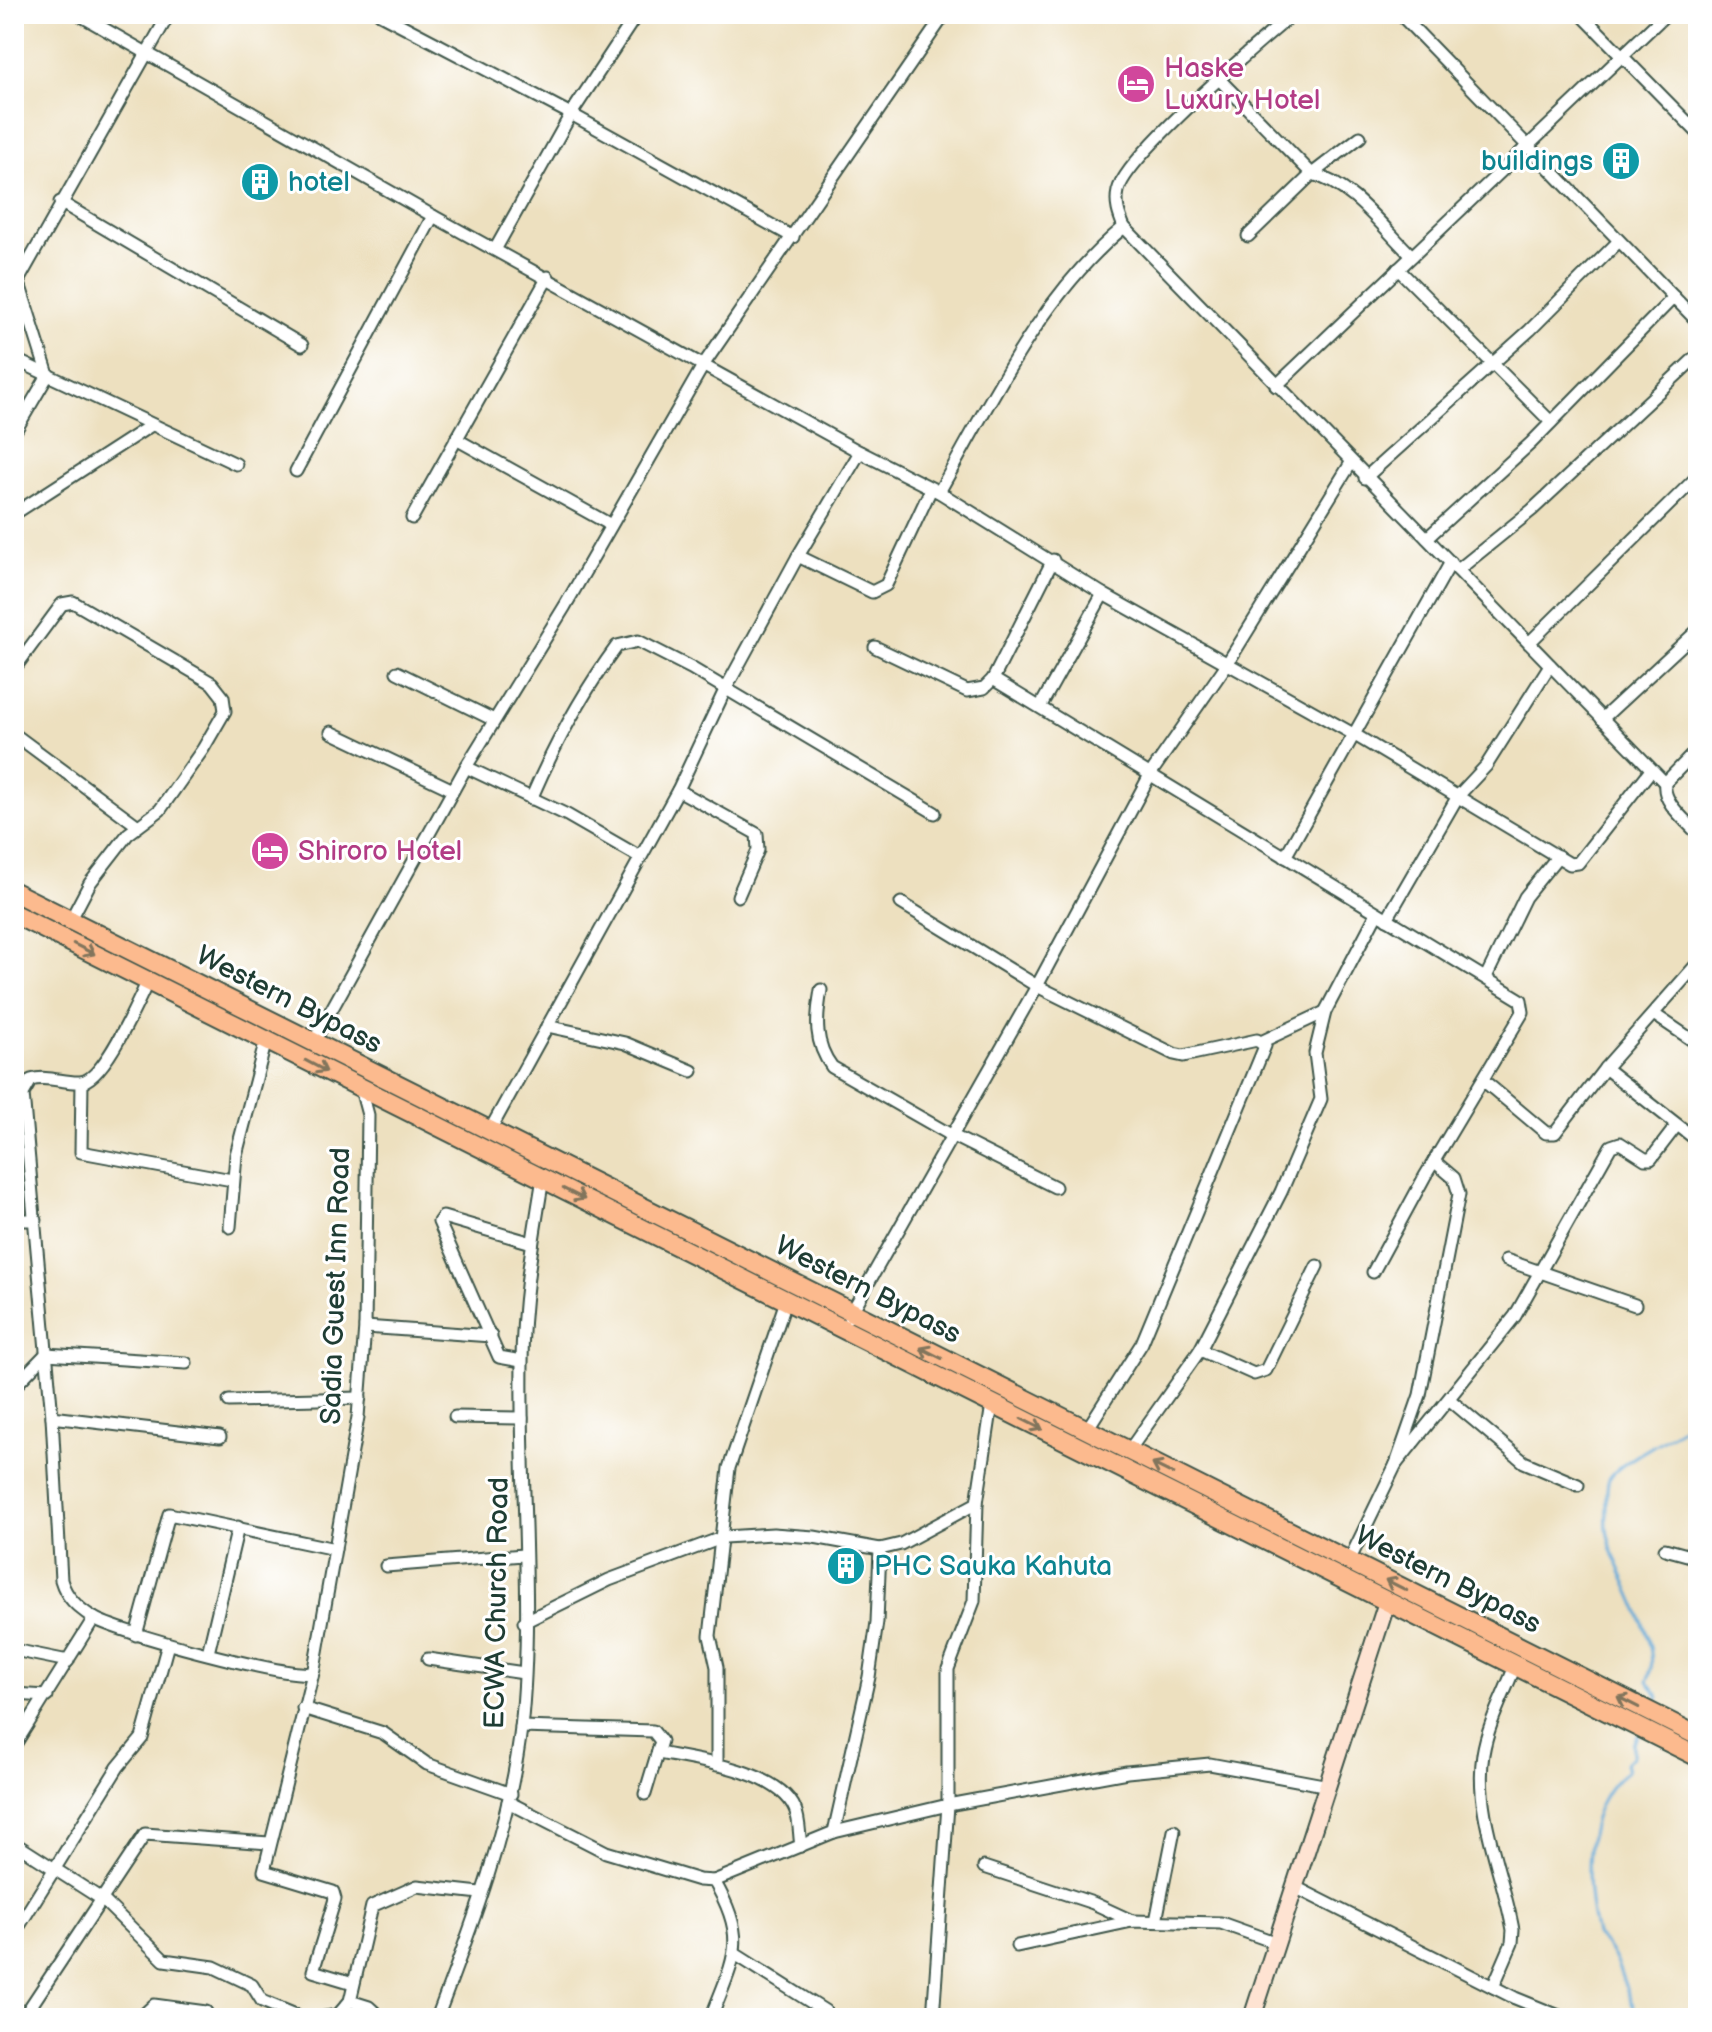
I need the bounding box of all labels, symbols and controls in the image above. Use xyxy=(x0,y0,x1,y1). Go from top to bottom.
place label: Haske Luxury Hotel xyxy=(1164,52,1320,117)
hotel icon: Haske Luxury Hotel xyxy=(1115,63,1157,105)
building icon: buildings xyxy=(1600,140,1642,182)
place label: buildings xyxy=(1481,145,1593,178)
building icon: hotel xyxy=(239,161,281,203)
place label: hotel xyxy=(288,166,350,199)
hotel icon: Shiroro Hotel xyxy=(249,830,291,872)
place label: Shiroro Hotel xyxy=(298,835,462,868)
street label: Western Bypass xyxy=(191,939,387,1061)
one-way arrow xyxy=(71,942,95,957)
one-way arrow xyxy=(304,1058,328,1074)
street label: Sadia Guest Inn Road xyxy=(315,1147,357,1425)
one-way arrow xyxy=(562,1186,586,1202)
street label: Western Bypass xyxy=(770,1229,966,1351)
one-way arrow xyxy=(919,1345,943,1360)
one-way arrow xyxy=(1019,1416,1043,1432)
one-way arrow xyxy=(1151,1461,1175,1477)
street label: ECWA Church Road xyxy=(478,1477,516,1729)
street label: Western Bypass xyxy=(1350,1519,1546,1641)
building icon: PHC Sauka Kahuta xyxy=(825,1545,867,1587)
place label: PHC Sauka Kahuta xyxy=(874,1550,1112,1583)
one-way arrow xyxy=(1384,1577,1408,1592)
one-way arrow xyxy=(1617,1694,1641,1709)

